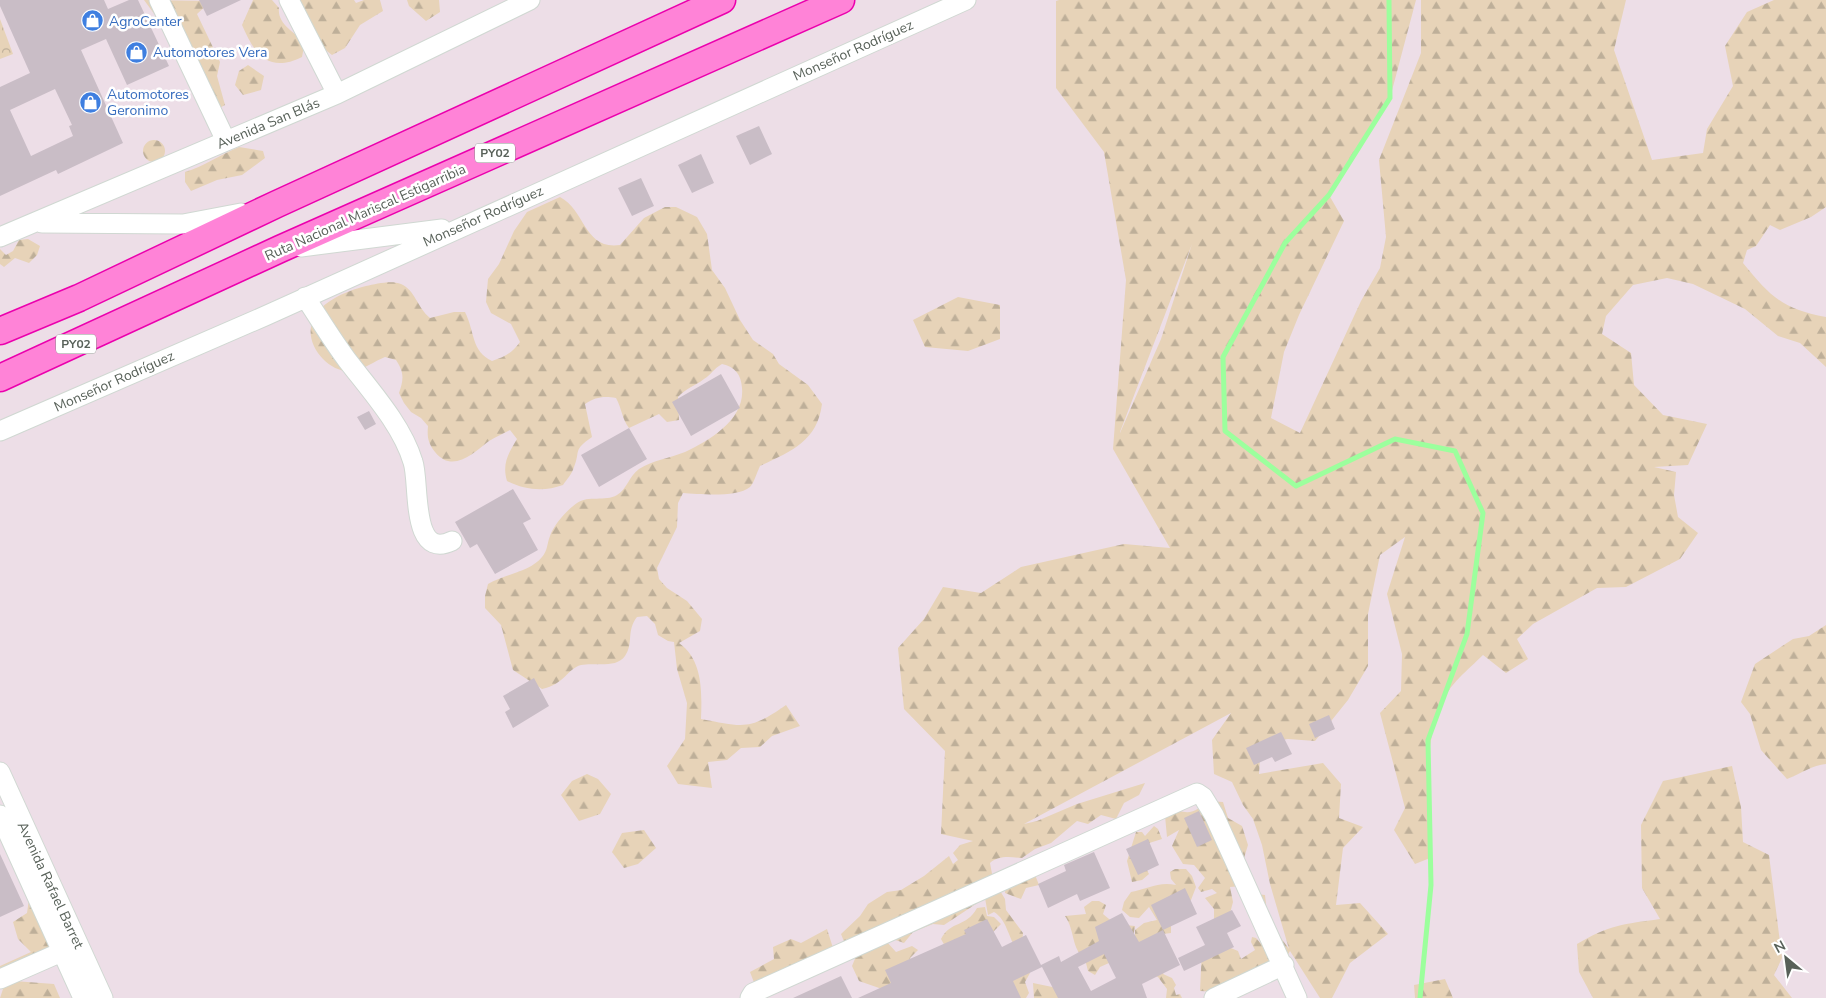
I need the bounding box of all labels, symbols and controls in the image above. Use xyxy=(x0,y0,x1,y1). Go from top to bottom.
shop icon: AgroCenter xyxy=(81,9,105,33)
place label: AgroCenter xyxy=(109,12,182,31)
street label: Monseñor Rodríguez xyxy=(790,15,917,85)
shop icon: Automotores Vera xyxy=(125,40,149,64)
place label: Automotores Vera xyxy=(153,43,267,62)
place label: Automotores Geronimo xyxy=(107,85,189,120)
shop icon: Automotores Geronimo xyxy=(79,90,103,114)
street label: Avenida San Blás xyxy=(214,93,323,154)
road number: PY02 xyxy=(475,144,515,162)
street label: Ruta Nacional Mariscal Estigarribia xyxy=(262,159,469,265)
street label: Monseñor Rodríguez xyxy=(420,181,547,251)
road number: PY02 xyxy=(56,334,96,354)
street label: Monseñor Rodríguez xyxy=(51,346,178,416)
street label: Avenida Rafael Barret xyxy=(13,819,88,952)
north arrow xyxy=(1761,933,1811,983)
text: N xyxy=(1771,936,1789,958)

